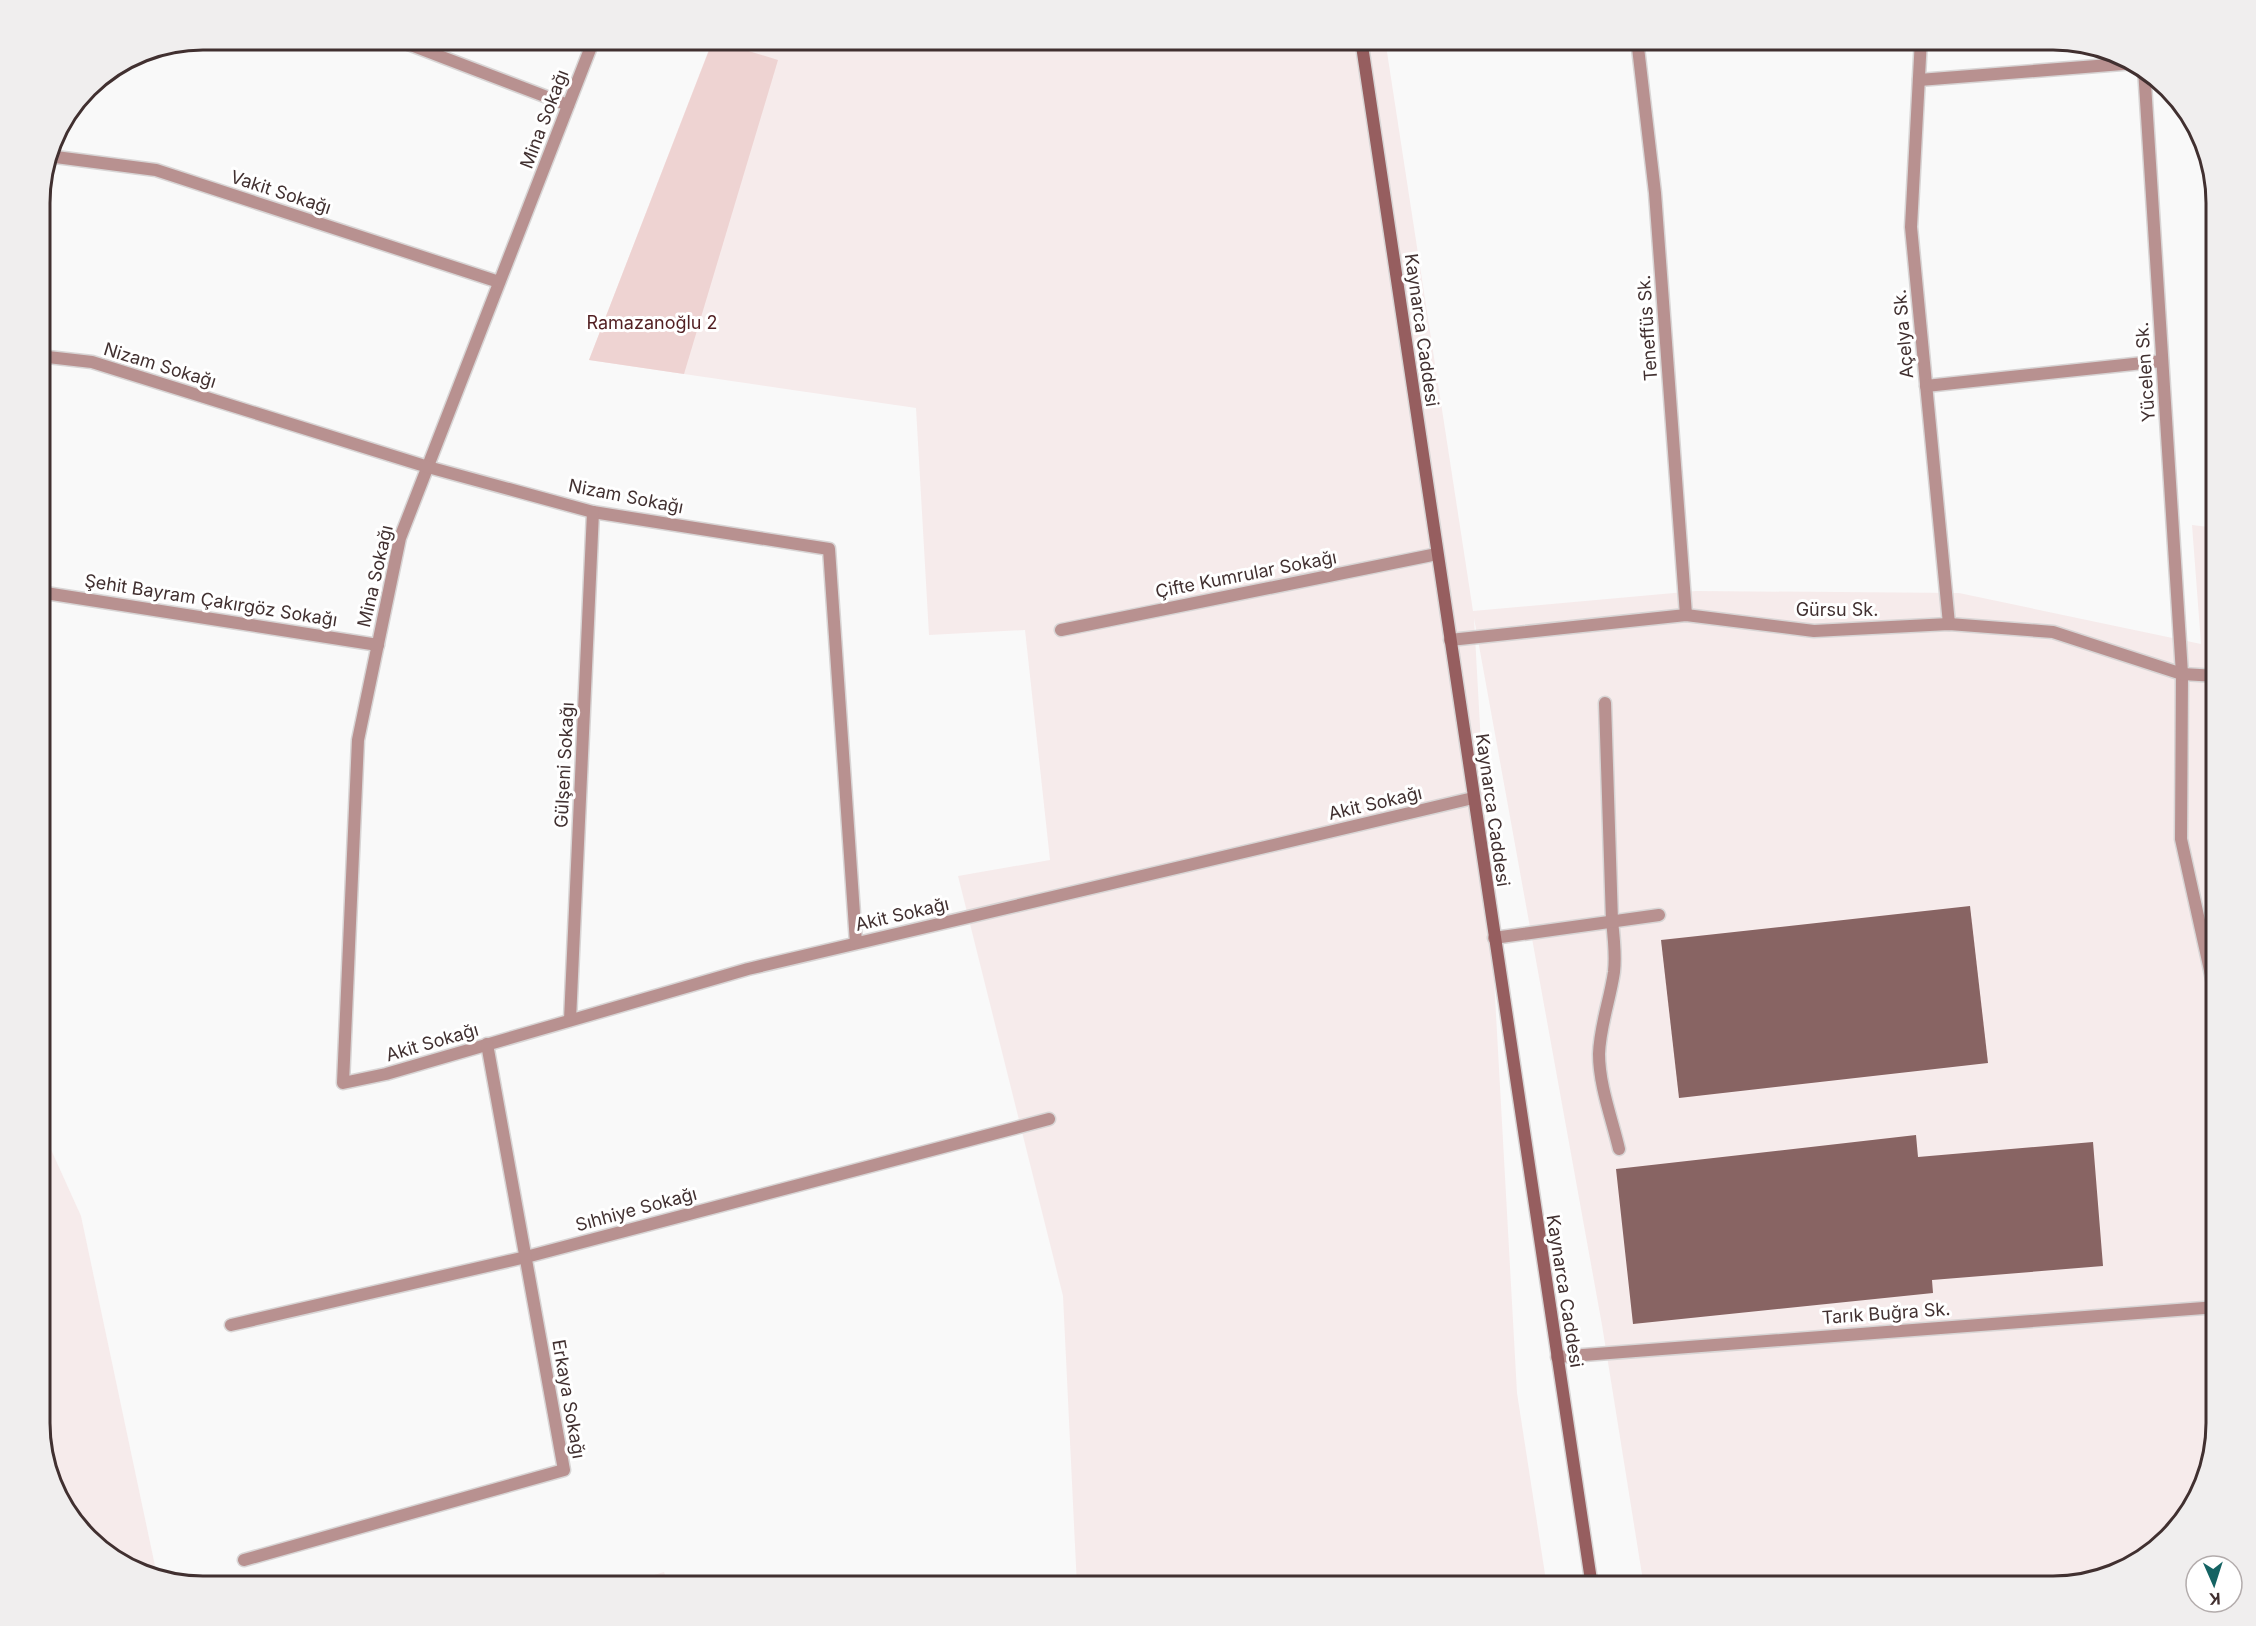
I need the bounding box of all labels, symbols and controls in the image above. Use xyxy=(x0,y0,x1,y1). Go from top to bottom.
street label: Mina Sokağı xyxy=(516,67,572,171)
street label: Vakit Sokağı xyxy=(228,166,334,218)
street label: Kaynarca Caddesi xyxy=(1401,252,1443,408)
street label: Teneffüs Sk. xyxy=(1633,274,1661,382)
street label: Açelya Sk. xyxy=(1889,289,1917,379)
park label: Ramazanoğlu 2 xyxy=(586,312,718,333)
street label: Yücelen Sk. xyxy=(2131,321,2159,423)
street label: Nizam Sokağı xyxy=(101,338,219,392)
street label: Nizam Sokağı xyxy=(567,475,685,517)
street label: Mina Sokağı xyxy=(353,523,397,629)
street label: Çifte Kumrular Sokağı xyxy=(1154,546,1338,602)
street label: Şehit Bayram Çakırgöz Sokağı xyxy=(83,570,339,630)
street label: Gürsu Sk. xyxy=(1796,599,1878,620)
street label: Gülşeni Sokağı xyxy=(550,701,578,829)
street label: Kaynarca Caddesi xyxy=(1472,732,1514,888)
street label: Akit Sokağı xyxy=(1326,782,1424,824)
street label: Akit Sokağı xyxy=(853,893,951,935)
street label: Akit Sokağı xyxy=(383,1019,481,1065)
street label: Sıhhiye Sokağı xyxy=(573,1183,699,1235)
street label: Kaynarca Caddesi xyxy=(1543,1213,1587,1369)
street label: Tarık Buğra Sk. xyxy=(1821,1298,1951,1328)
street label: Erkaya Sokağı xyxy=(548,1338,590,1460)
north arrow xyxy=(2184,1554,2244,1614)
text: K xyxy=(2208,1589,2221,1609)

